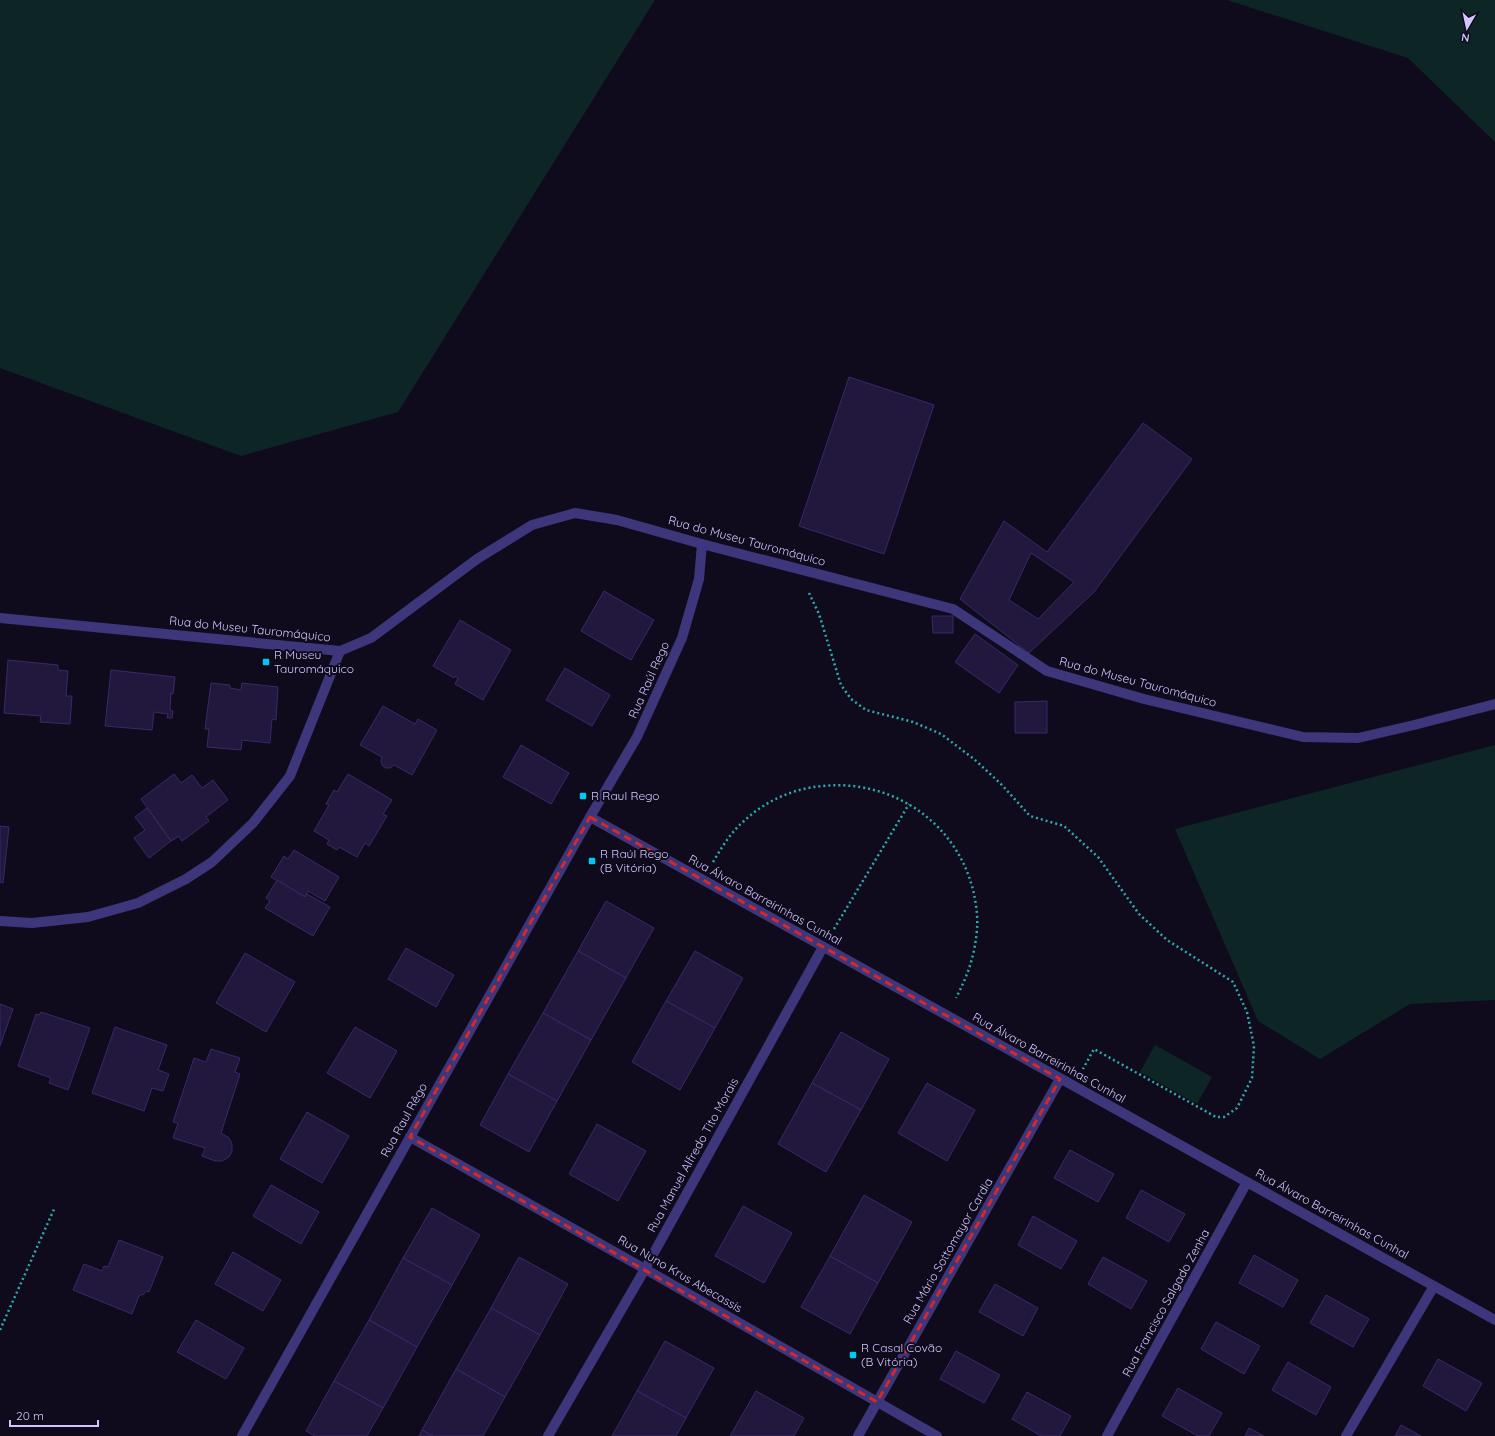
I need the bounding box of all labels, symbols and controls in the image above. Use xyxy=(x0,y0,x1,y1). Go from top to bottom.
north arrow xyxy=(1447,8,1487,48)
text: N xyxy=(1460,30,1471,45)
street label: Rua do Museu Tauromáquico xyxy=(667,512,827,569)
street label: Rua do Museu Tauromáquico xyxy=(169,613,332,644)
street label: Rua Raúl Rego xyxy=(625,639,672,721)
place label: R Museu Tauromáquico xyxy=(274,647,354,676)
street label: Rua do Museu Tauromáquico xyxy=(1058,653,1218,710)
marker: R Museu Tauromáquico xyxy=(261,657,271,667)
place label: R Raul Rego xyxy=(591,788,660,803)
marker: R Raul Rego xyxy=(578,791,588,801)
place label: R Raúl Rego (B Vitória) xyxy=(600,846,669,875)
street label: Rua Álvaro Barreirinhas Cunhal xyxy=(686,851,845,948)
marker: R Raúl Rego (B Vitória) xyxy=(587,856,597,866)
street label: Rua Álvaro Barreirinhas Cunhal xyxy=(970,1009,1129,1106)
street label: Rua Manuel Alfredo Tito Morais xyxy=(644,1075,742,1235)
street label: Rua Raul Rêgo xyxy=(377,1080,430,1160)
street label: Rua Álvaro Barreirinhas Cunhal xyxy=(1253,1165,1412,1262)
street label: Rua Mário Sottomayor Cardia xyxy=(900,1175,996,1326)
street label: Rua Francisco Salgado Zenha xyxy=(1119,1226,1212,1379)
street label: Rua Nuno Krus Abecassis xyxy=(615,1232,746,1316)
place label: R Casal Covão (B Vitória) xyxy=(861,1340,942,1369)
marker: R Casal Covão (B Vitória) xyxy=(848,1350,858,1360)
scale bar xyxy=(10,1402,98,1428)
text: 20 m xyxy=(16,1408,44,1423)

